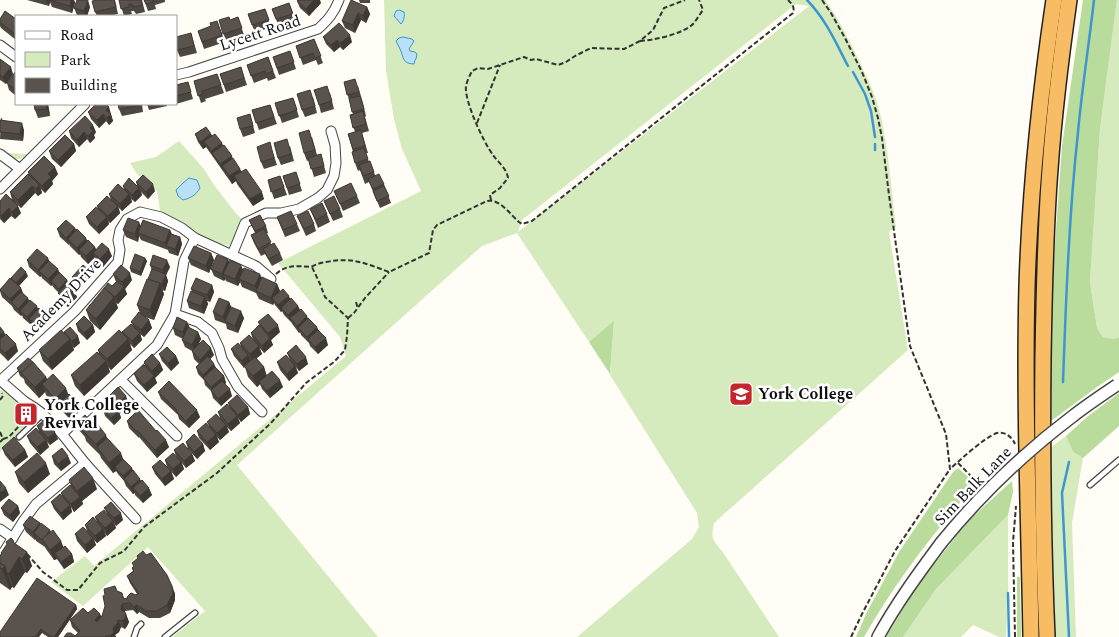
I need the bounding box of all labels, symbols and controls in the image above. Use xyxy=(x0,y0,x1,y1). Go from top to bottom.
street label: Lycett Road xyxy=(216,9,304,57)
legend xyxy=(15,15,178,105)
text: Road xyxy=(60,24,94,47)
text: Park xyxy=(60,49,91,72)
text: Building xyxy=(60,74,117,97)
street label: Academy Drive xyxy=(15,253,107,347)
school or university icon: York College xyxy=(728,381,754,407)
place label: York College xyxy=(758,382,853,406)
place label: York College Revival xyxy=(44,393,139,435)
building icon: York College Revival xyxy=(13,401,39,427)
street label: Sim Balk Lane xyxy=(929,441,1017,531)

